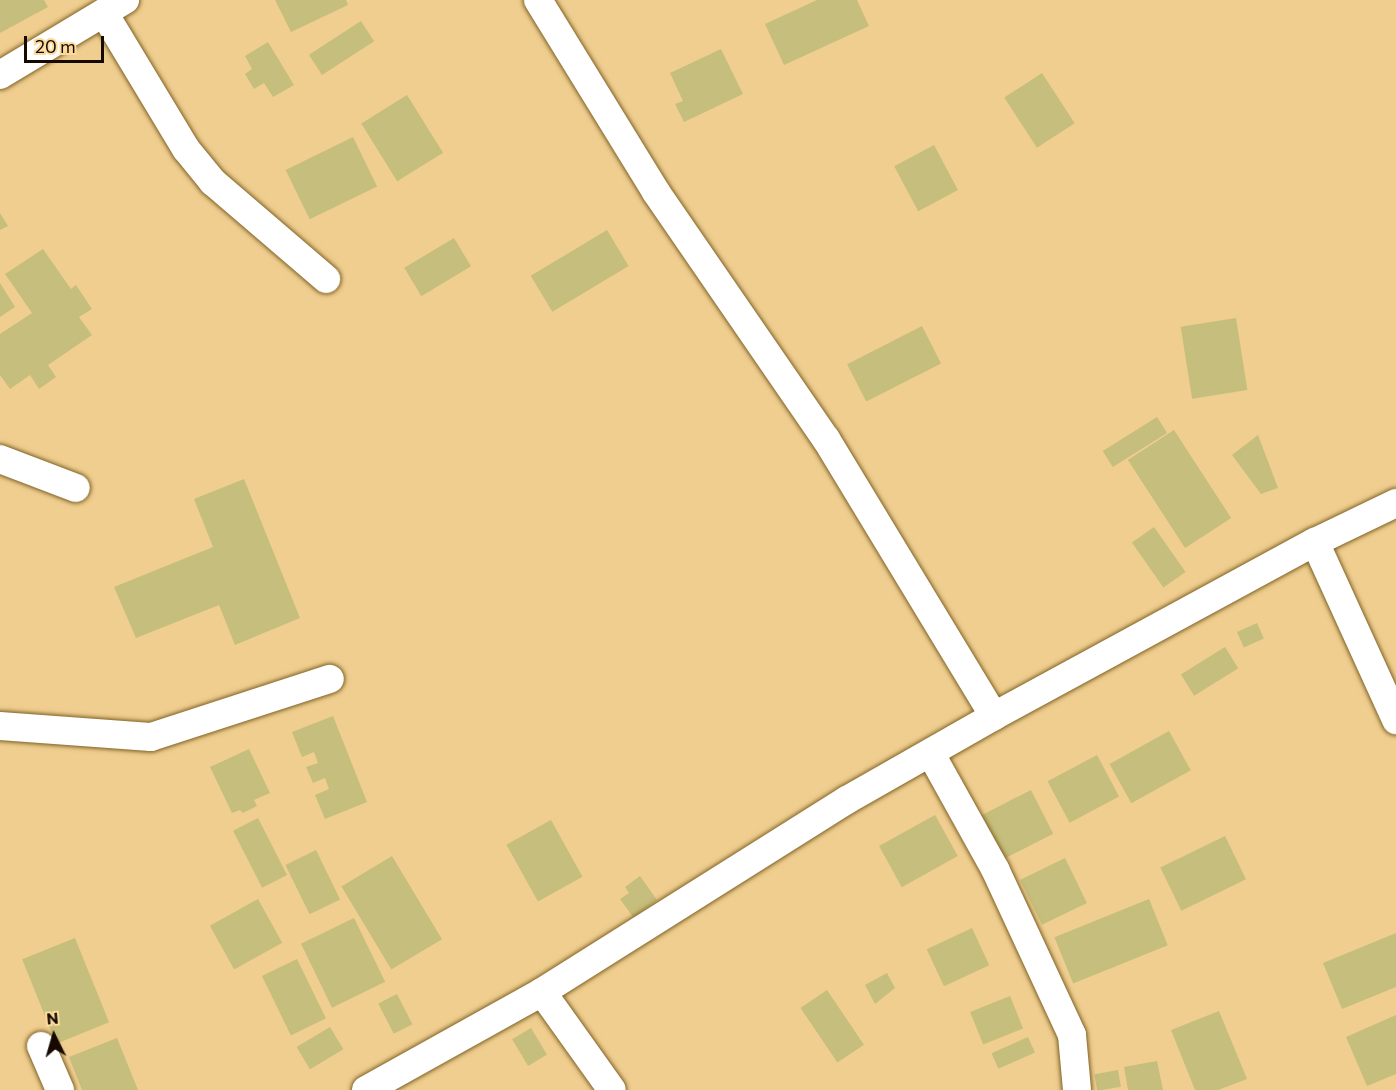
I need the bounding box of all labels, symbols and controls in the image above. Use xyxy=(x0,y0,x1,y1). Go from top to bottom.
scale bar xyxy=(27,24,106,62)
text: 20 m xyxy=(35,35,76,57)
north arrow xyxy=(24,1006,84,1066)
text: N xyxy=(46,1008,59,1028)

